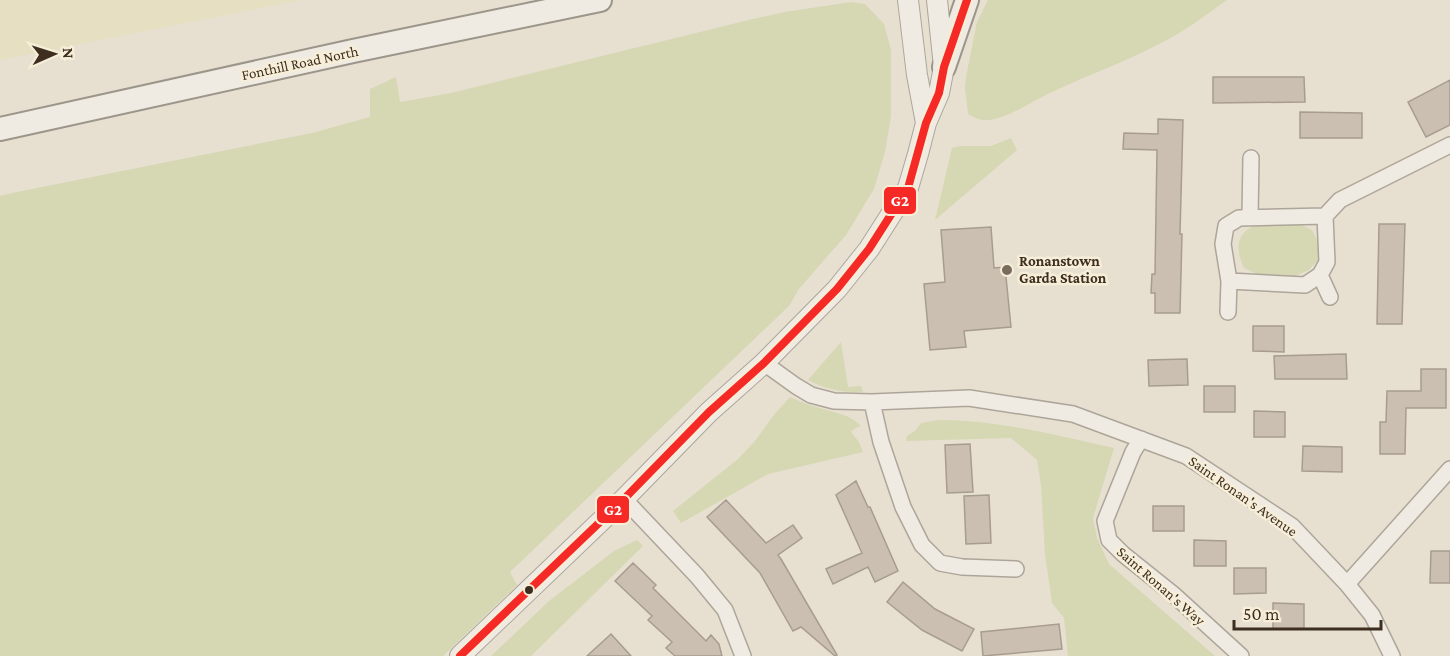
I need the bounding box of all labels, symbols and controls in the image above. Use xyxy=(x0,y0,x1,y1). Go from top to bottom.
north arrow xyxy=(24,24,84,84)
street label: Fonthill Road North xyxy=(240,43,360,83)
text: N xyxy=(60,47,77,59)
line badge: G2 xyxy=(883,186,917,215)
text: G2 xyxy=(891,192,909,209)
place label: Ronanstown Garda Station xyxy=(1019,253,1107,286)
marker: Ronanstown Garda Station xyxy=(1000,263,1014,277)
street label: Saint Ronan's Avenue xyxy=(1186,453,1301,540)
line badge: G2 xyxy=(596,495,630,524)
text: G2 xyxy=(604,501,622,518)
street label: Saint Ronan's Way xyxy=(1113,543,1208,629)
unlabelled marker xyxy=(523,584,535,596)
scale bar xyxy=(1234,593,1381,631)
text: 50 m xyxy=(1243,604,1280,624)

